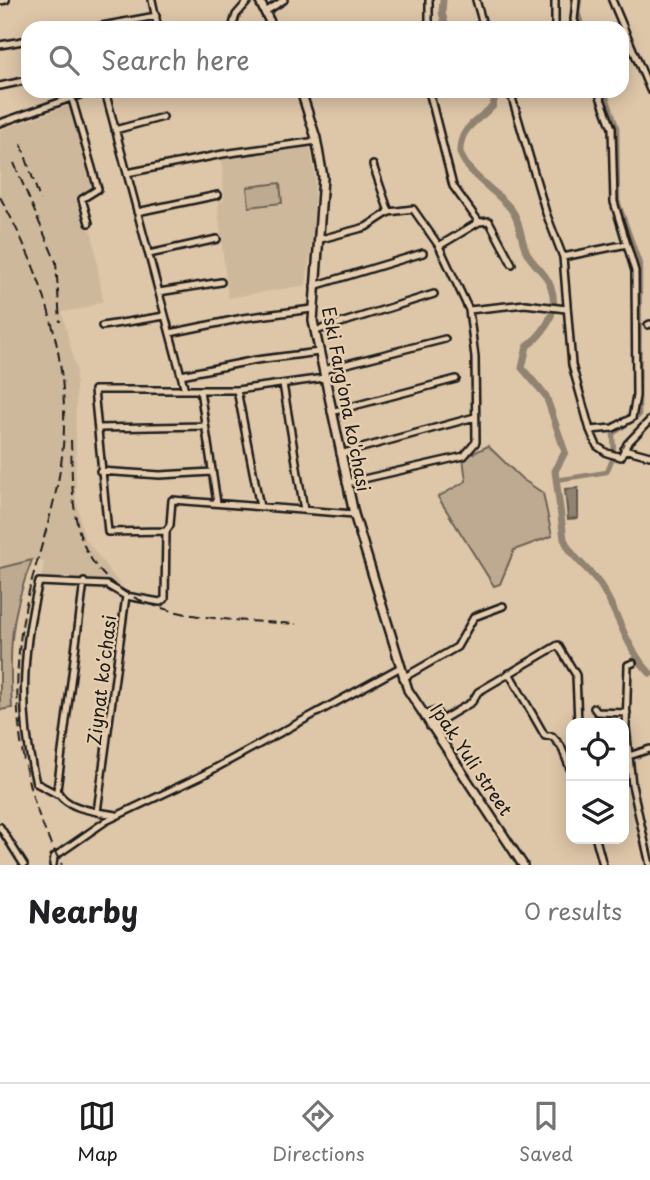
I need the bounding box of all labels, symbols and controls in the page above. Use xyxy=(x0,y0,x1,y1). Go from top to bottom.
search box xyxy=(21,21,629,98)
text: Search here xyxy=(101,40,250,79)
icon: search xyxy=(45,41,83,79)
street label: Eski Farg'ona ko'chasi xyxy=(316,304,378,494)
street label: Ziynat koʻchasi xyxy=(80,613,122,747)
street label: Ipak Yuli street xyxy=(424,697,520,821)
map controls xyxy=(566,718,629,844)
button: locate xyxy=(566,718,629,781)
button: layers xyxy=(566,781,629,844)
text: Nearby xyxy=(28,888,138,933)
text: 0 results xyxy=(524,893,622,928)
tab: Map xyxy=(77,1097,118,1167)
tab: Directions xyxy=(272,1097,365,1167)
tab: Saved xyxy=(519,1097,573,1167)

